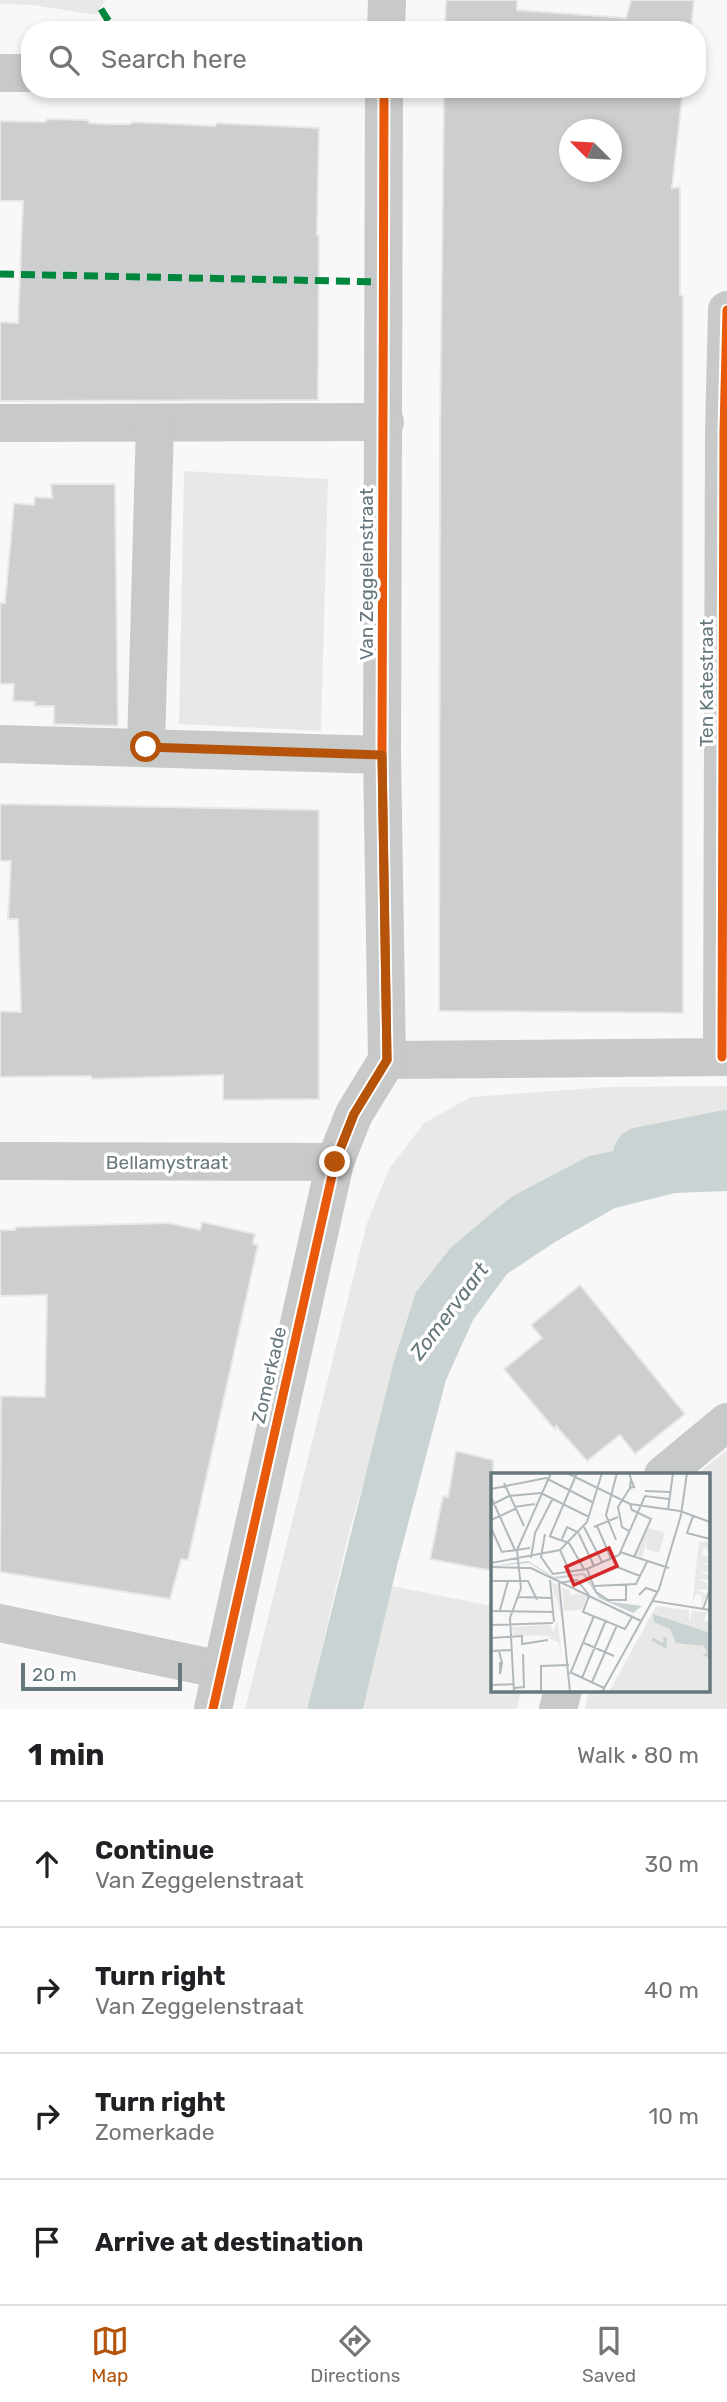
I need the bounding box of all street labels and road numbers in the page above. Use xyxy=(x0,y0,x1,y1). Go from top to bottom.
street label: Van Zeggelenstraat xyxy=(355,487,378,660)
street label: Ten Katestraat xyxy=(695,618,718,747)
street label: Bellamystraat xyxy=(106,1151,229,1174)
street label: Zomerkade xyxy=(247,1324,291,1426)

